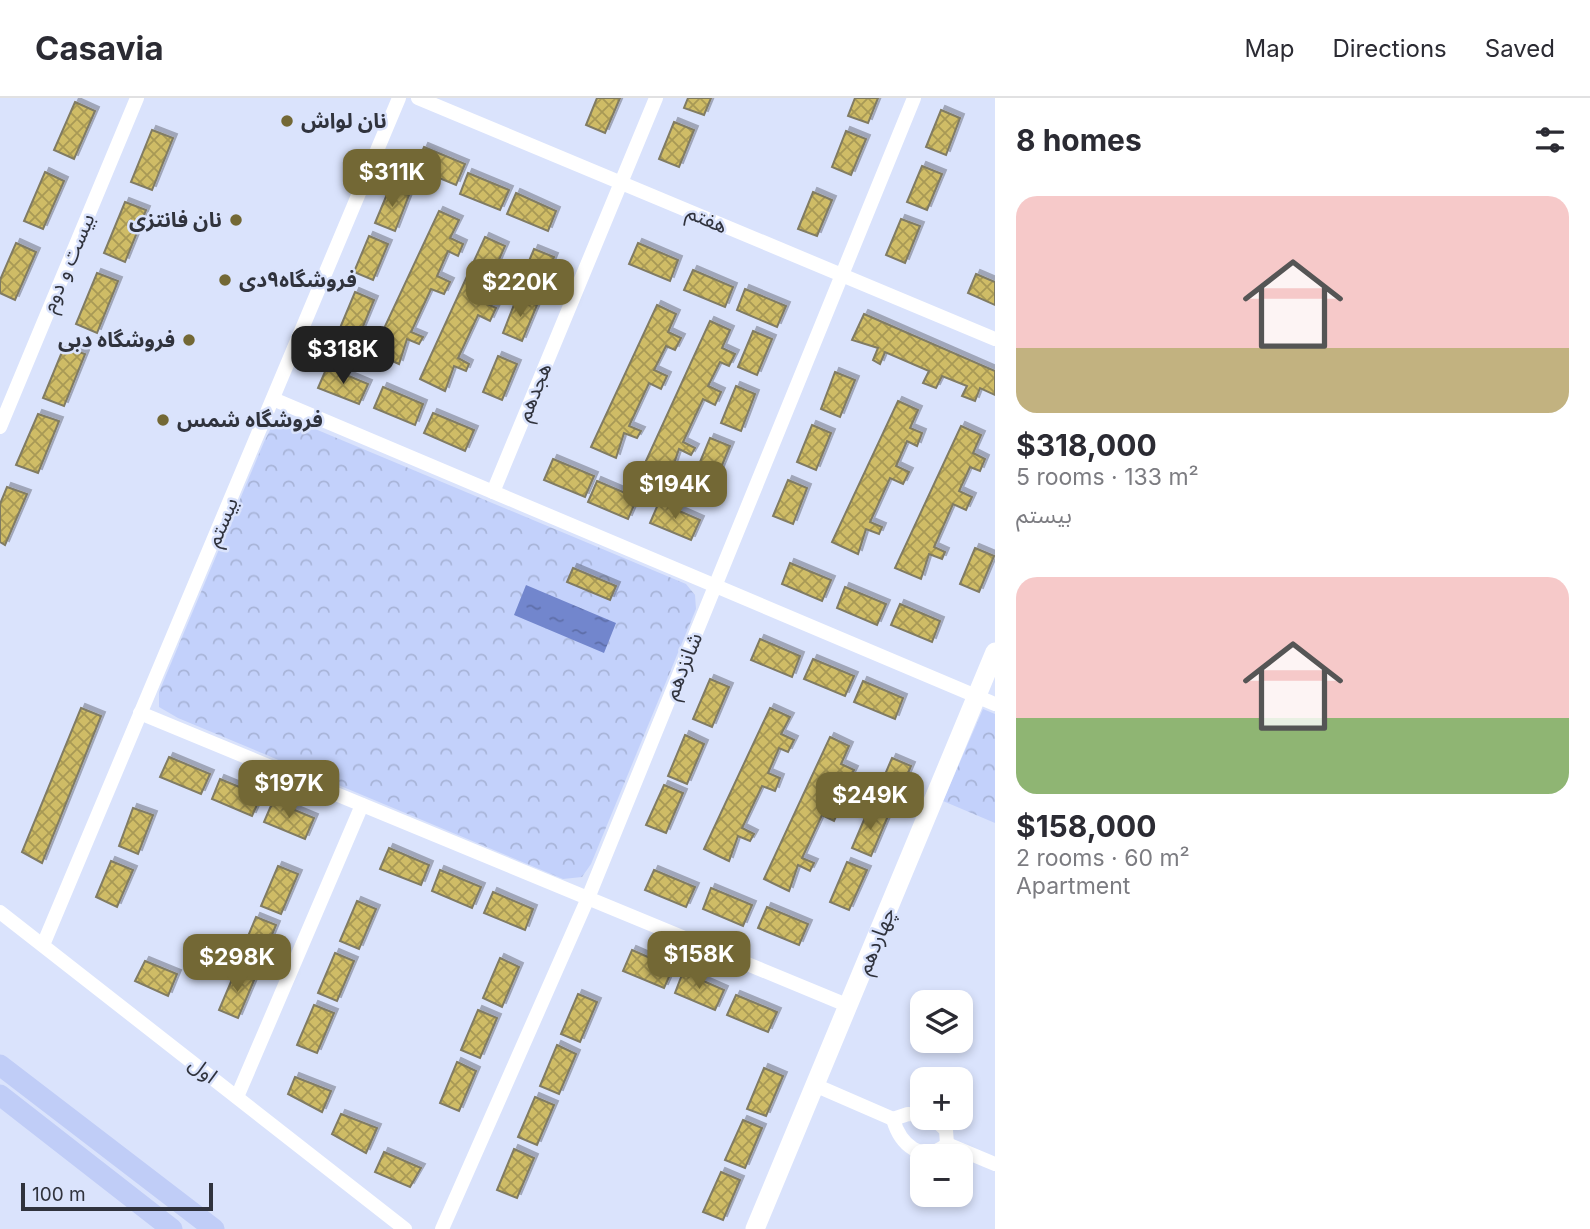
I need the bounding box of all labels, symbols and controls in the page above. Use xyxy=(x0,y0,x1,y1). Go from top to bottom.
text: Casavia xyxy=(35,28,164,68)
text: Map xyxy=(1245,34,1294,63)
text: Directions xyxy=(1332,34,1447,63)
text: Saved xyxy=(1485,34,1555,63)
place label: نان لواش xyxy=(301,108,387,133)
marker: نان لواش xyxy=(279,113,295,129)
icon: filters xyxy=(1531,121,1569,159)
text: 8 homes xyxy=(1016,122,1142,158)
pin: $311K xyxy=(343,150,441,209)
text: $311K xyxy=(359,158,425,186)
street label: هفتم xyxy=(682,199,731,241)
place label: نان فانتزی xyxy=(129,207,222,232)
street label: بیست و دوم xyxy=(36,210,103,318)
marker: نان فانتزی xyxy=(228,212,244,228)
icon: home xyxy=(1230,241,1356,367)
pin: $220K xyxy=(471,260,569,319)
place label: فروشگاه۹دی xyxy=(239,267,357,292)
text: $220K xyxy=(482,268,558,296)
marker: فروشگاه۹دی xyxy=(217,272,233,288)
place label: فروشگاه دبی xyxy=(58,327,175,352)
pin: $318K xyxy=(294,327,392,386)
marker: فروشگاه دبی xyxy=(181,332,197,348)
text: $318K xyxy=(307,335,379,363)
street label: هجدهم xyxy=(511,359,559,426)
place label: فروشگاه شمس xyxy=(177,407,323,432)
marker: فروشگاه شمس xyxy=(155,412,171,428)
text: $318,000 xyxy=(1016,427,1157,463)
pin: $194K xyxy=(626,462,724,521)
text: 5 rooms · 133 m² xyxy=(1016,463,1199,491)
text: $194K xyxy=(639,470,711,498)
street label: بیستم xyxy=(200,493,246,551)
text: بیستم xyxy=(1016,501,1072,529)
icon: home xyxy=(1230,623,1356,749)
street label: شانزدهم xyxy=(658,629,710,704)
pin: $197K xyxy=(240,760,338,820)
text: $197K xyxy=(254,769,324,797)
pin: $249K xyxy=(821,772,919,832)
text: $249K xyxy=(832,781,908,809)
text: $158,000 xyxy=(1016,808,1156,844)
text: 2 rooms · 60 m² xyxy=(1016,844,1190,872)
text: Apartment xyxy=(1016,872,1130,900)
street label: چهاردهم xyxy=(851,904,903,979)
pin: $158K xyxy=(650,932,748,991)
pin: $298K xyxy=(188,934,286,994)
text: $158K xyxy=(663,940,735,968)
text: $298K xyxy=(199,943,275,971)
map controls xyxy=(910,990,973,1207)
button: layers xyxy=(910,990,973,1053)
street label: اول xyxy=(184,1051,222,1088)
button: + xyxy=(910,1067,973,1130)
button: − xyxy=(910,1144,973,1207)
scale bar xyxy=(21,1180,214,1212)
text: 100 m xyxy=(32,1183,86,1206)

